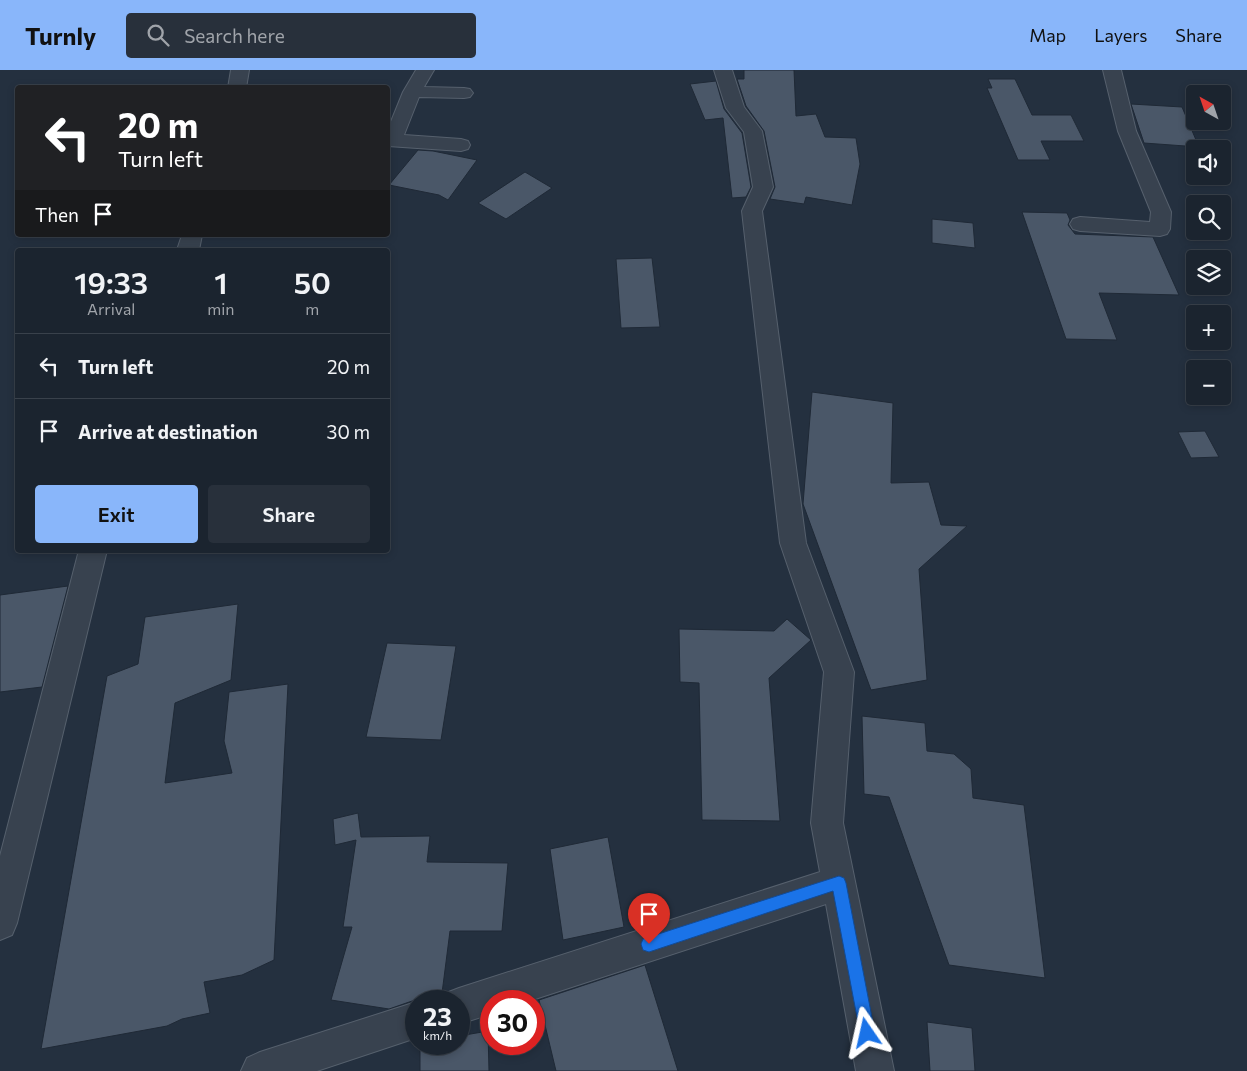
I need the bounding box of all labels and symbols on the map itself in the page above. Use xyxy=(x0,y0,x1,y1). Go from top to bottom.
north arrow xyxy=(1186,85,1231,130)
pin xyxy=(628,893,670,944)
speed limit sign: 30 xyxy=(480,990,545,1055)
position arrow xyxy=(840,1006,892,1058)

